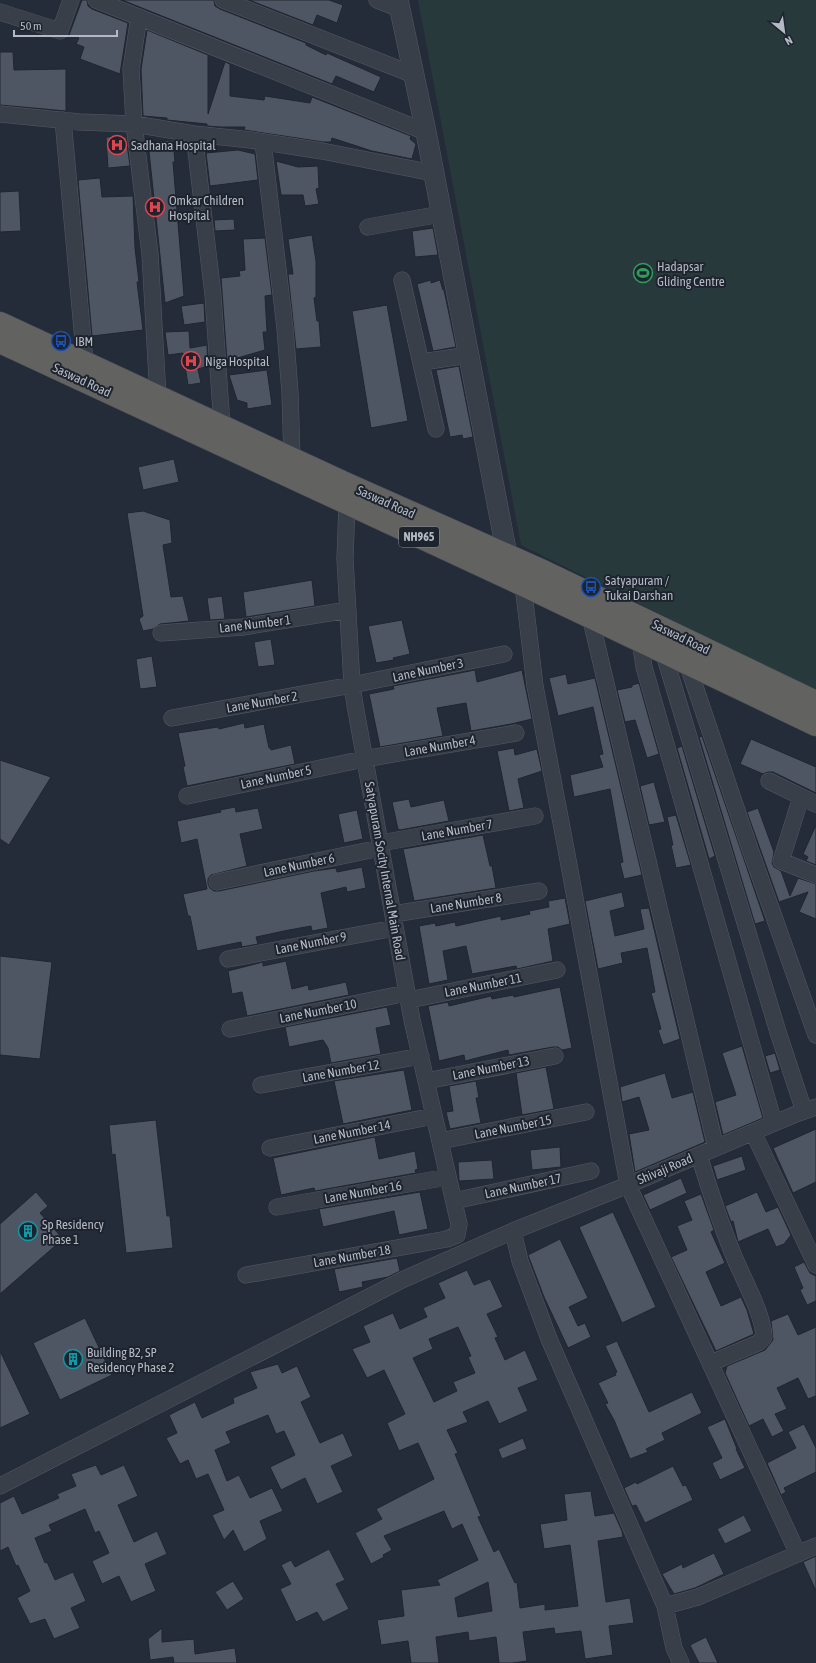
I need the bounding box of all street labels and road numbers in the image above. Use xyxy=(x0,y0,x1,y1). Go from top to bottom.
street label: Saswad Road xyxy=(50,360,114,400)
street label: Saswad Road xyxy=(354,482,418,522)
road number: NH965 xyxy=(399,527,439,547)
street label: Lane Number 1 xyxy=(218,612,292,636)
street label: Saswad Road xyxy=(650,617,712,657)
street label: Lane Number 3 xyxy=(391,655,465,685)
street label: Lane Number 2 xyxy=(225,688,299,716)
street label: Lane Number 4 xyxy=(403,732,477,760)
street label: Lane Number 5 xyxy=(239,762,313,792)
street label: Satyapuram Socity Internal Main Road xyxy=(362,780,408,962)
street label: Lane Number 7 xyxy=(420,816,494,844)
street label: Lane Number 6 xyxy=(262,850,336,880)
street label: Lane Number 8 xyxy=(429,890,503,916)
street label: Lane Number 9 xyxy=(274,929,348,957)
street label: Lane Number 11 xyxy=(443,970,523,1000)
street label: Lane Number 10 xyxy=(278,996,358,1026)
street label: Lane Number 13 xyxy=(451,1053,531,1083)
street label: Lane Number 12 xyxy=(301,1057,381,1085)
street label: Lane Number 15 xyxy=(473,1112,553,1142)
street label: Lane Number 14 xyxy=(312,1117,392,1147)
street label: Shivaji Road xyxy=(635,1151,695,1187)
street label: Lane Number 17 xyxy=(483,1171,563,1201)
street label: Lane Number 16 xyxy=(323,1178,403,1206)
street label: Lane Number 18 xyxy=(312,1242,392,1270)

